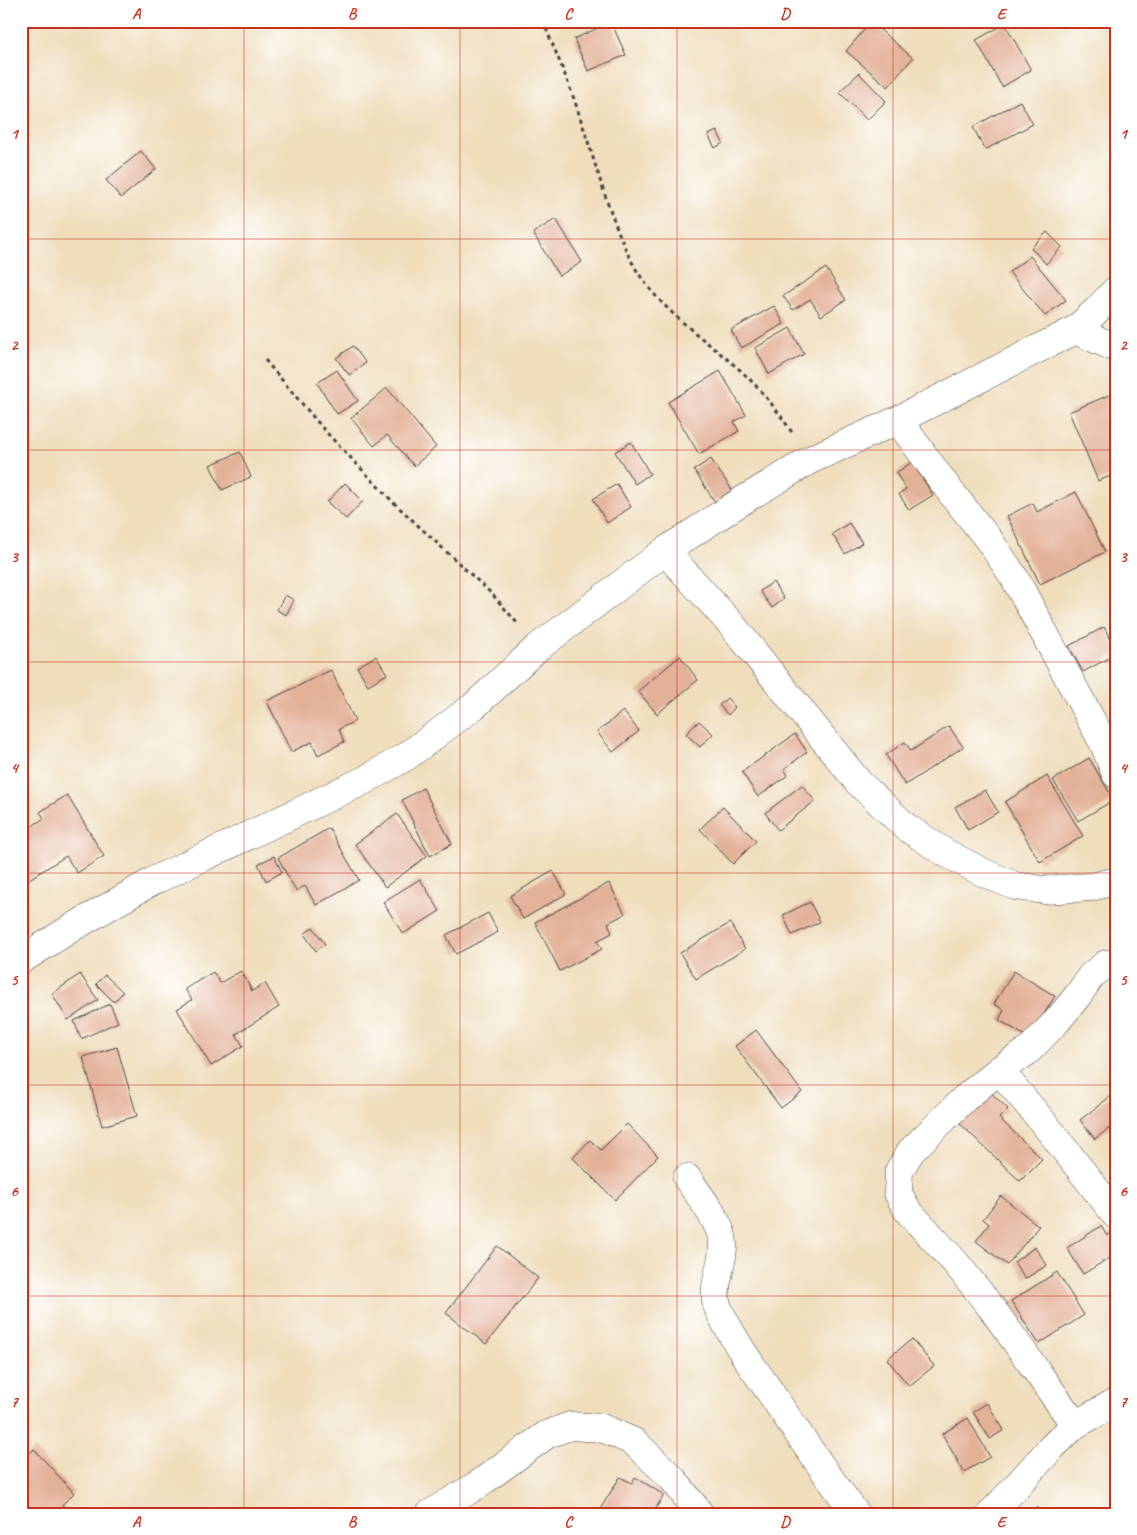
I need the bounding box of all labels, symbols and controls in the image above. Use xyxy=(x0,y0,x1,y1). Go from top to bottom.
text: A xyxy=(132,4,142,24)
text: B xyxy=(348,4,358,24)
text: C xyxy=(564,4,574,24)
text: D xyxy=(780,4,791,24)
text: E xyxy=(997,4,1008,24)
text: 1 xyxy=(10,124,19,144)
text: 1 xyxy=(1119,124,1128,144)
text: 2 xyxy=(10,335,19,355)
text: 2 xyxy=(1119,335,1128,355)
text: 3 xyxy=(10,547,19,567)
text: 3 xyxy=(1119,547,1128,567)
text: 4 xyxy=(10,758,19,778)
text: 4 xyxy=(1119,758,1128,778)
text: 5 xyxy=(11,970,20,990)
text: 5 xyxy=(1120,970,1129,990)
text: 6 xyxy=(10,1181,19,1201)
text: 6 xyxy=(1119,1181,1128,1201)
text: 7 xyxy=(10,1392,19,1412)
text: 7 xyxy=(1119,1392,1128,1412)
text: A xyxy=(132,1512,142,1532)
text: B xyxy=(348,1512,358,1532)
text: C xyxy=(564,1512,574,1532)
text: D xyxy=(780,1512,791,1532)
text: E xyxy=(997,1512,1008,1532)

